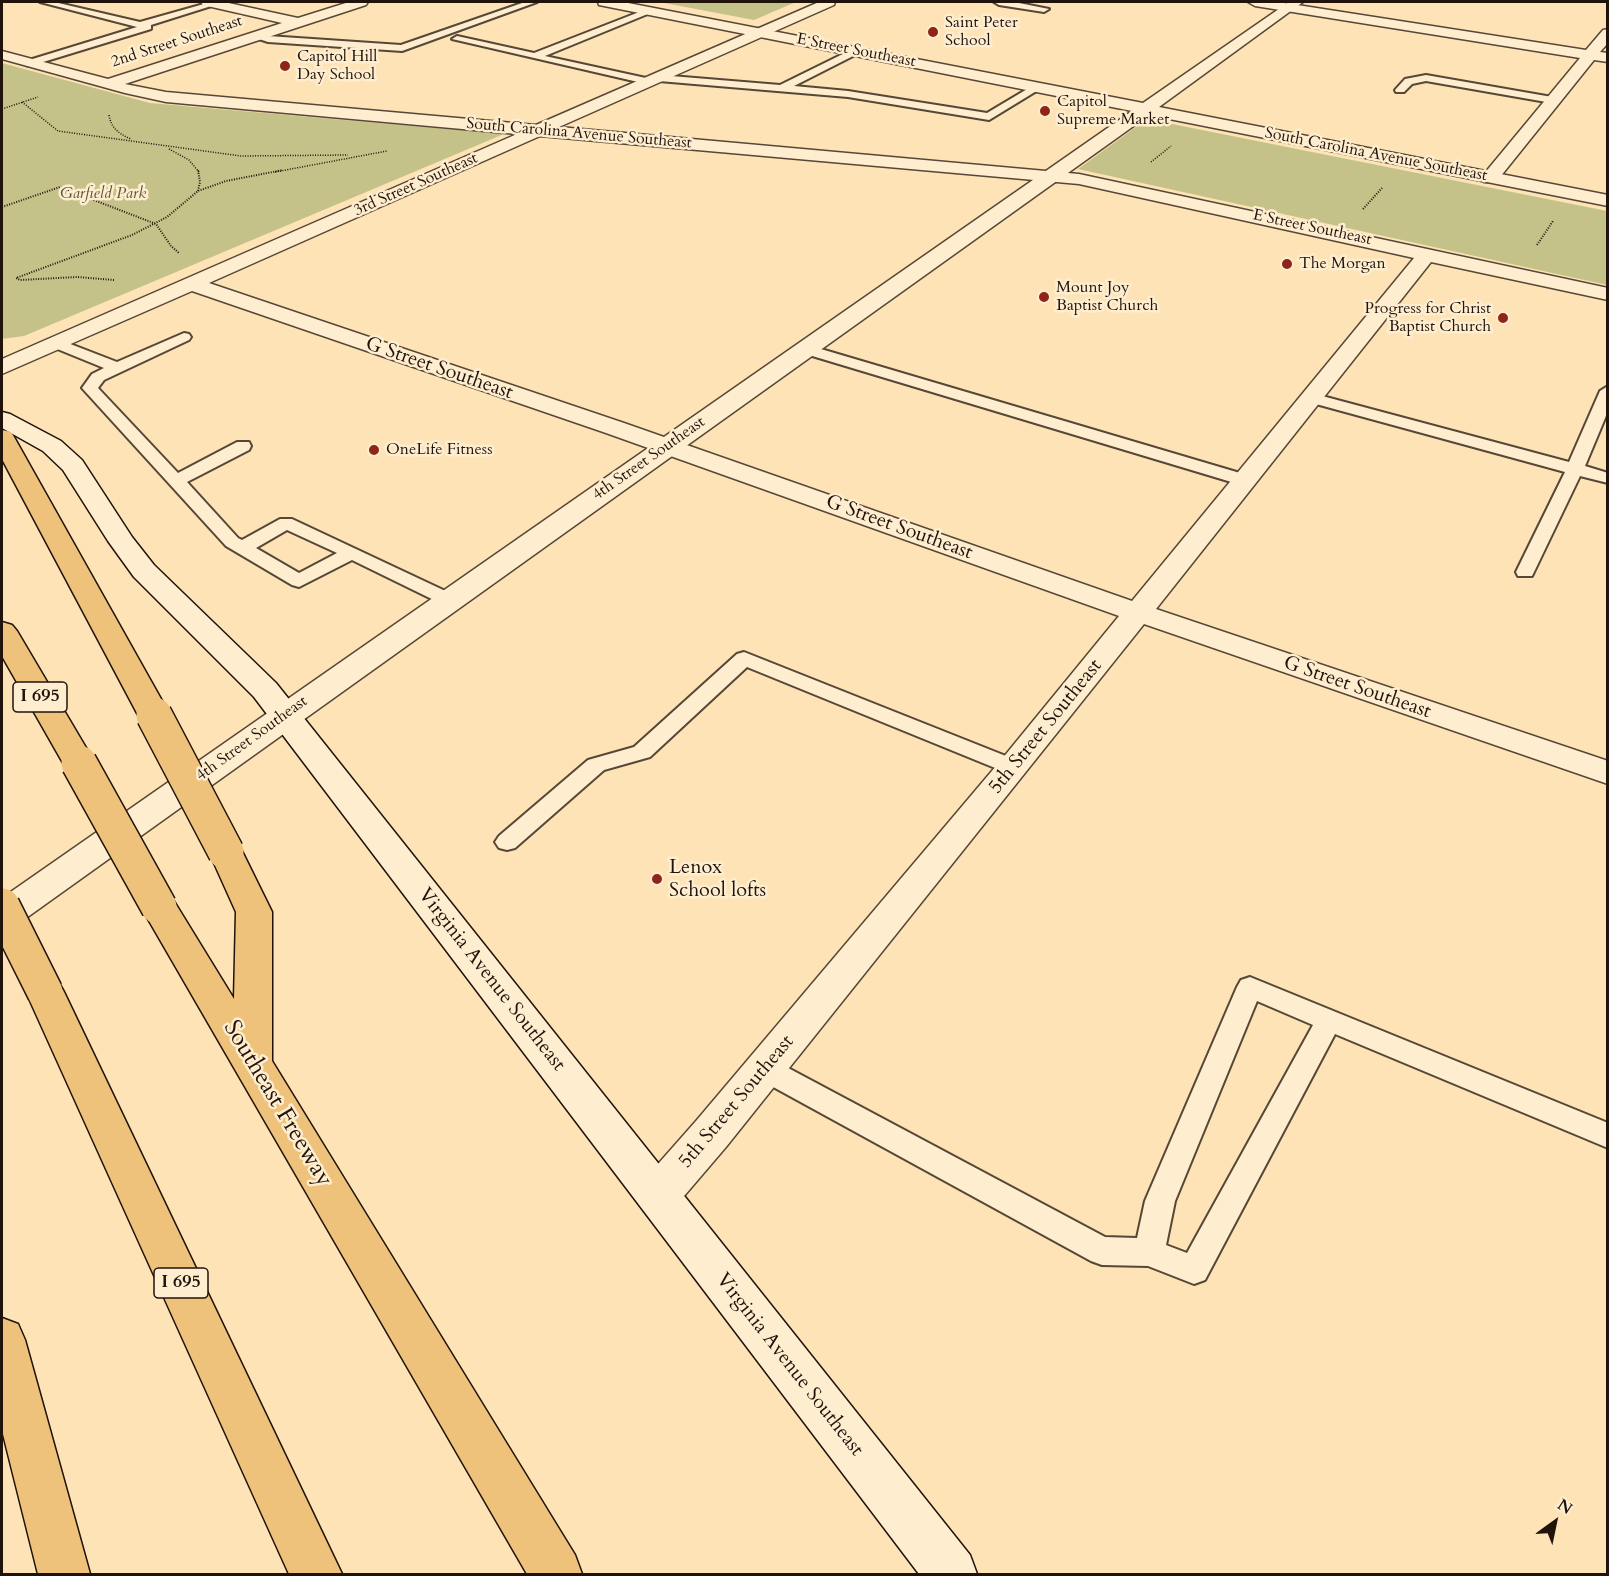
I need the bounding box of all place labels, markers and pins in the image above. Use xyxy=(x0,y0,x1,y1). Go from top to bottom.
place label: Saint Peter School xyxy=(945,13,1018,51)
marker: Saint Peter School xyxy=(926,25,940,39)
place label: Capitol Hill Day School xyxy=(297,47,377,85)
marker: Capitol Hill Day School xyxy=(278,59,292,73)
place label: Capitol Supreme Market xyxy=(1057,92,1169,130)
marker: Capitol Supreme Market xyxy=(1038,104,1052,118)
place label: The Morgan xyxy=(1299,254,1386,274)
marker: The Morgan xyxy=(1280,257,1294,271)
place label: Mount Joy Baptist Church xyxy=(1056,278,1158,316)
marker: Mount Joy Baptist Church xyxy=(1037,290,1051,304)
place label: Progress for Christ Baptist Church xyxy=(1365,299,1491,337)
marker: Progress for Christ Baptist Church xyxy=(1496,311,1510,325)
place label: OneLife Fitness xyxy=(386,440,493,460)
marker: OneLife Fitness xyxy=(367,443,381,457)
place label: Lenox School lofts xyxy=(669,856,766,903)
marker: Lenox School lofts xyxy=(650,872,664,886)

